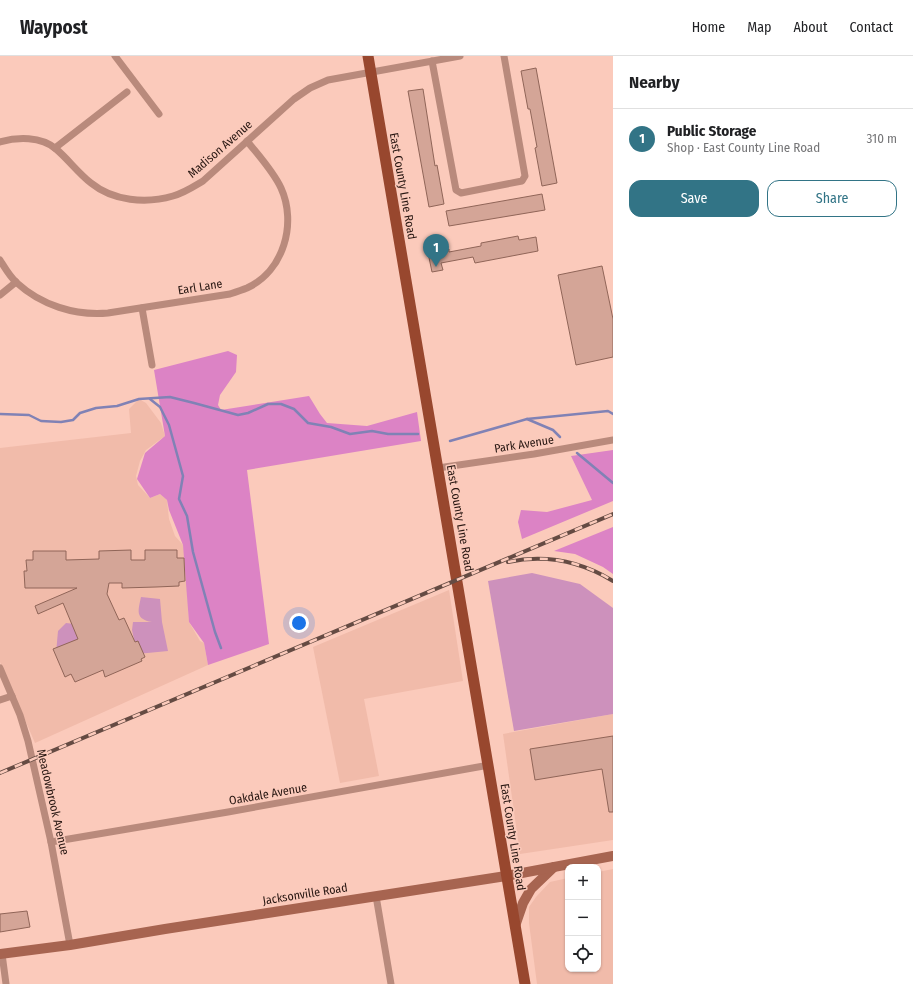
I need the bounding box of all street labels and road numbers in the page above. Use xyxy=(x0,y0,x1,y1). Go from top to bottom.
street label: Madison Avenue xyxy=(185,117,255,181)
street label: East County Line Road xyxy=(387,131,419,241)
street label: Earl Lane xyxy=(177,277,223,297)
street label: Park Avenue xyxy=(493,432,555,456)
street label: East County Line Road xyxy=(444,463,476,573)
street label: Meadowbrook Avenue xyxy=(34,748,72,856)
street label: Oakdale Avenue xyxy=(228,780,308,808)
street label: East County Line Road xyxy=(498,782,528,892)
street label: Jacksonville Road xyxy=(262,880,348,908)

